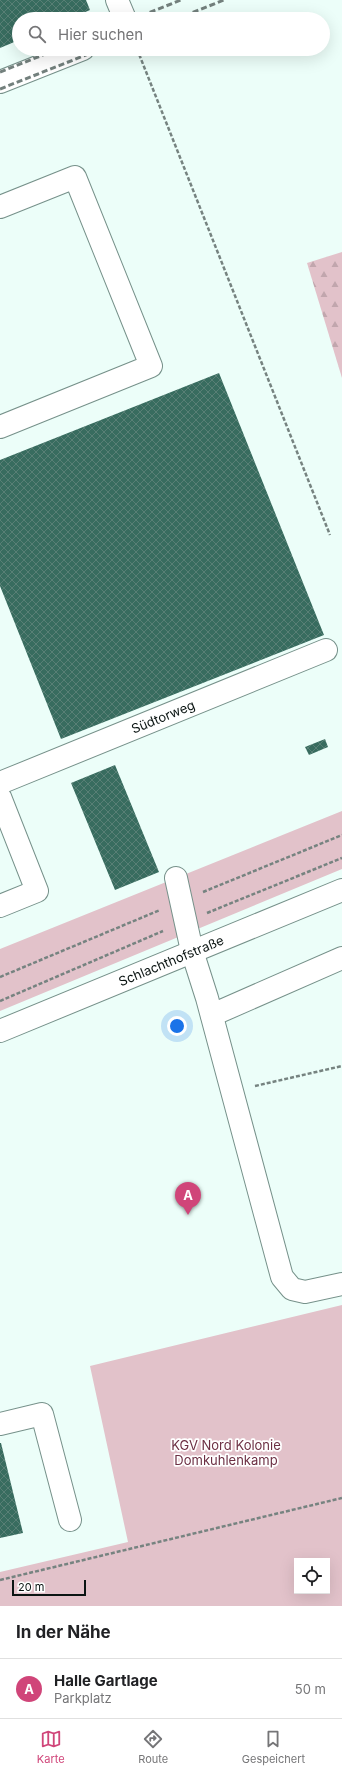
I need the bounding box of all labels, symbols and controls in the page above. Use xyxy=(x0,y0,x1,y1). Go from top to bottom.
search box xyxy=(12,12,330,56)
icon: search xyxy=(26,23,48,45)
text: Hier suchen xyxy=(58,25,143,44)
street label: Südtorweg xyxy=(129,696,197,737)
street label: Schlachthofstraße xyxy=(116,932,226,989)
your location xyxy=(167,1016,187,1036)
pin: A xyxy=(175,1182,201,1215)
park label: KGV Nord Kolonie Domkuhlenkamp xyxy=(171,1437,281,1468)
map controls xyxy=(294,1558,330,1594)
button: locate xyxy=(294,1558,330,1594)
scale bar xyxy=(12,1578,86,1597)
text: 20 m xyxy=(18,1580,44,1594)
text: In der Nähe xyxy=(16,1622,111,1642)
text: Halle Gartlage xyxy=(54,1671,158,1690)
text: A xyxy=(24,1681,34,1697)
text: 50 m xyxy=(295,1681,326,1697)
text: Parkplatz xyxy=(54,1690,112,1706)
tab: Karte xyxy=(37,1728,65,1766)
tab: Route xyxy=(138,1728,168,1766)
tab: Gespeichert xyxy=(242,1728,305,1766)

